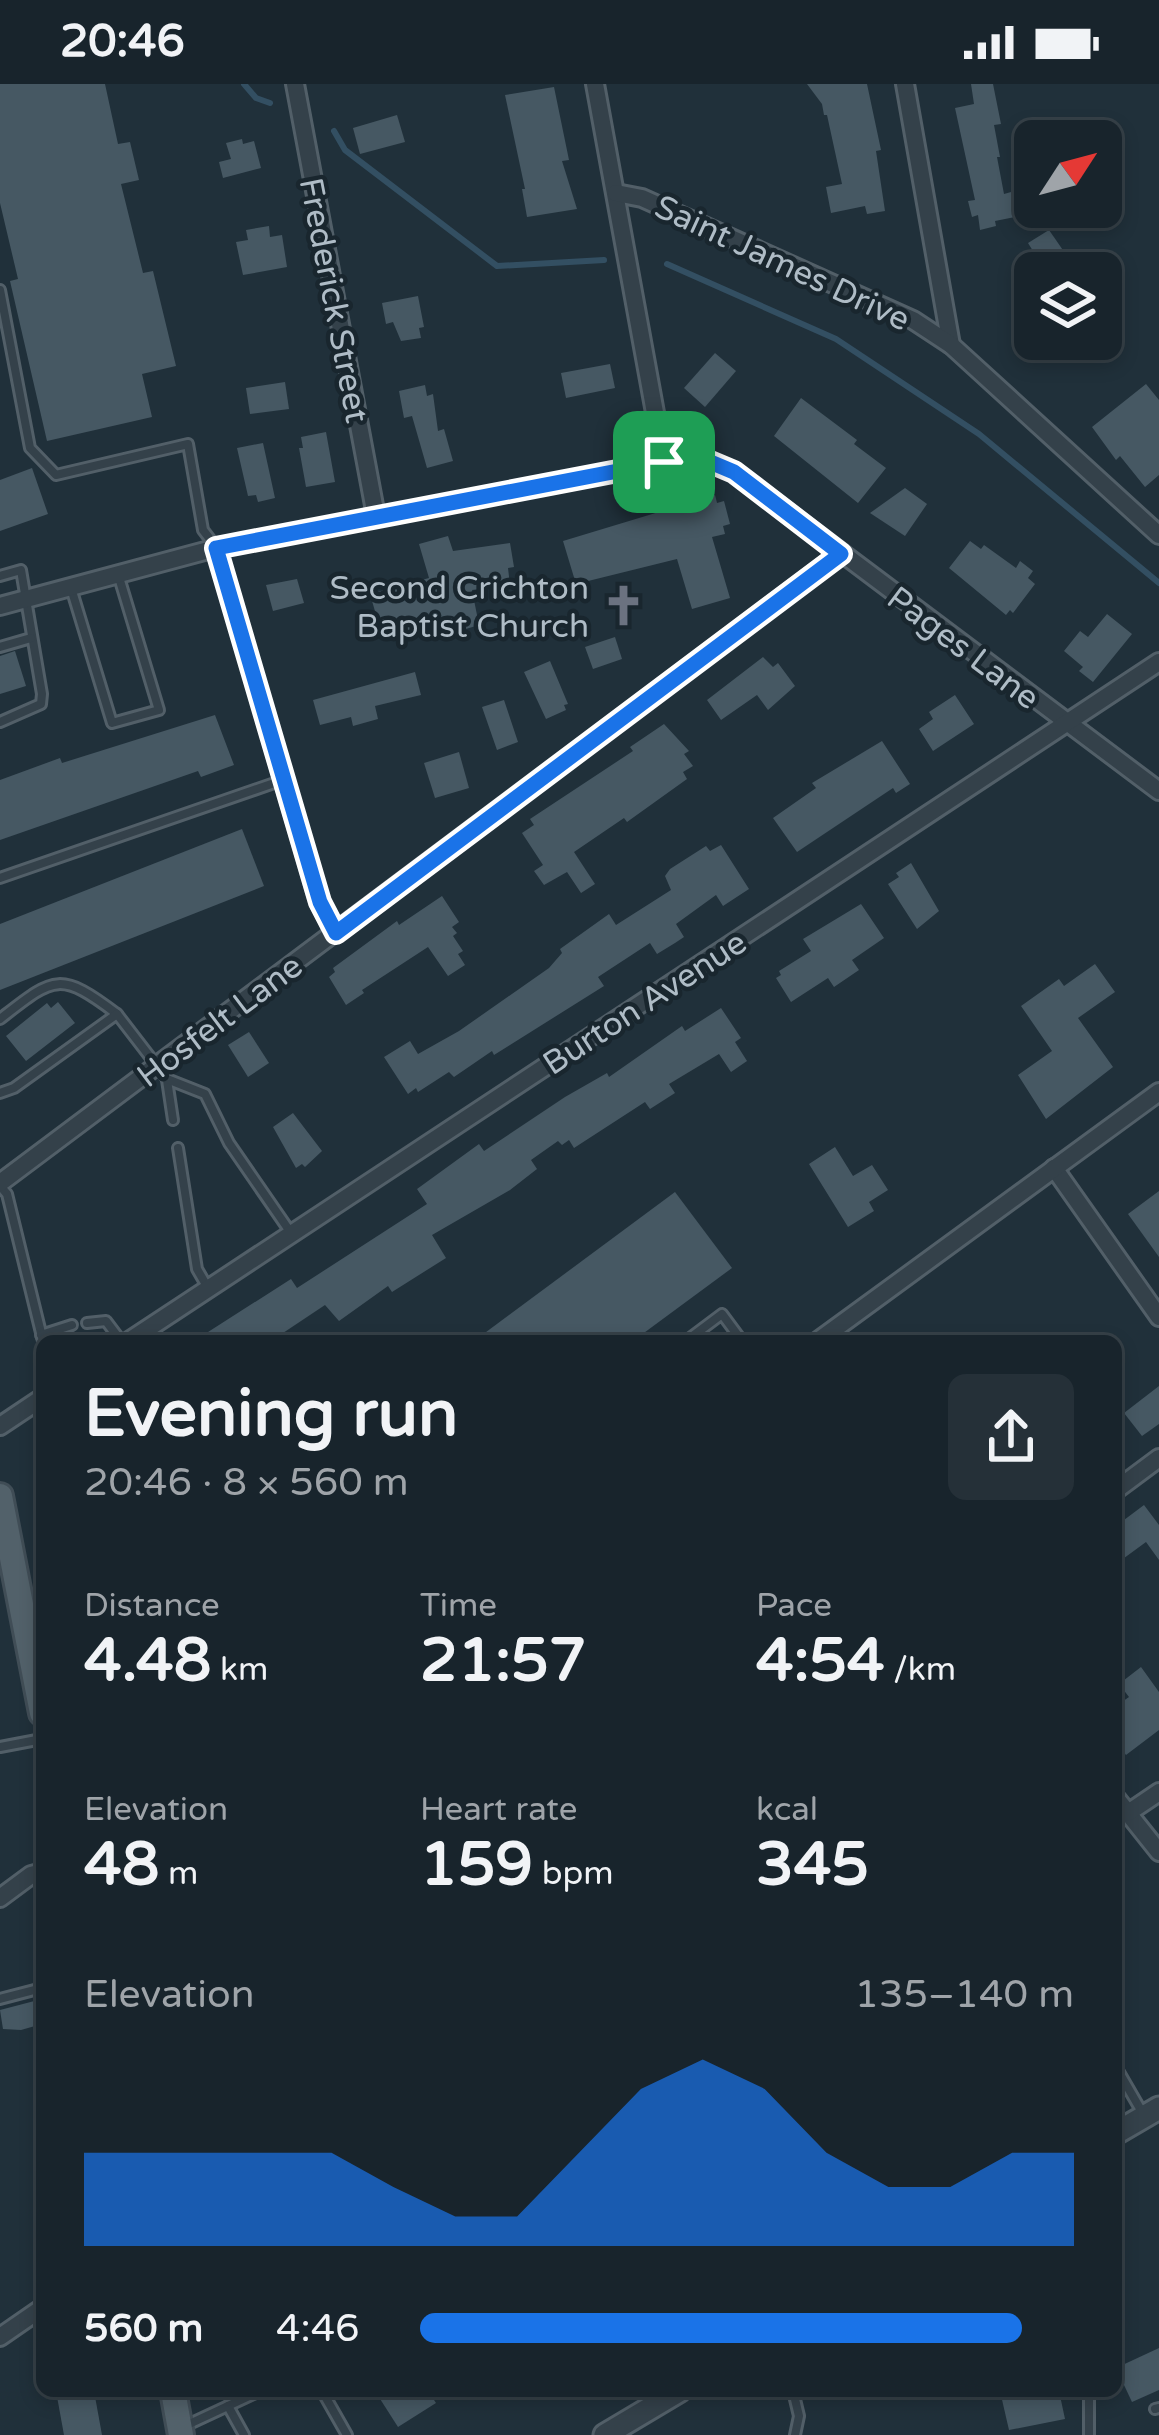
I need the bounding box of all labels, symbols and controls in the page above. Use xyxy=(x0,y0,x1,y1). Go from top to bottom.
text: 20:46 xyxy=(60,15,185,69)
north arrow xyxy=(1014,120,1122,228)
map controls xyxy=(1014,120,1122,360)
street label: Frederick Street xyxy=(291,174,376,426)
street label: Saint James Drive xyxy=(649,187,916,339)
button: layers xyxy=(1014,252,1122,360)
pin xyxy=(613,411,715,513)
icon: arrive xyxy=(631,429,697,495)
place label: Second Crichton Baptist Church xyxy=(330,569,589,646)
street label: Pages Lane xyxy=(879,578,1047,718)
church icon: Second Crichton Baptist Church xyxy=(600,583,646,629)
street label: Burton Avenue xyxy=(536,923,754,1084)
street label: Hosfelt Lane xyxy=(130,947,310,1096)
text: Evening run xyxy=(84,1374,458,1454)
button: share xyxy=(948,1374,1074,1500)
text: 20:46 · 8 × 560 m xyxy=(84,1459,409,1506)
text: Distance xyxy=(84,1586,220,1625)
text: Time xyxy=(420,1586,497,1625)
text: Pace xyxy=(756,1586,832,1625)
text: 4.48 xyxy=(84,1625,211,1697)
text: 21:57 xyxy=(420,1625,586,1697)
text: 4:54 xyxy=(756,1625,885,1697)
text: km xyxy=(211,1650,268,1689)
text: /km xyxy=(885,1650,956,1689)
text: Elevation xyxy=(84,1790,228,1829)
text: Heart rate xyxy=(420,1790,577,1829)
text: kcal xyxy=(756,1790,818,1829)
text: 48 xyxy=(84,1829,159,1901)
text: 159 xyxy=(420,1829,533,1901)
text: 345 xyxy=(756,1829,869,1901)
text: m xyxy=(159,1854,198,1893)
text: bpm xyxy=(533,1854,614,1893)
text: Elevation xyxy=(84,1971,254,2018)
text: 135–140 m xyxy=(854,1971,1074,2018)
text: 560 m xyxy=(84,2305,203,2352)
text: 4:46 xyxy=(276,2305,360,2352)

